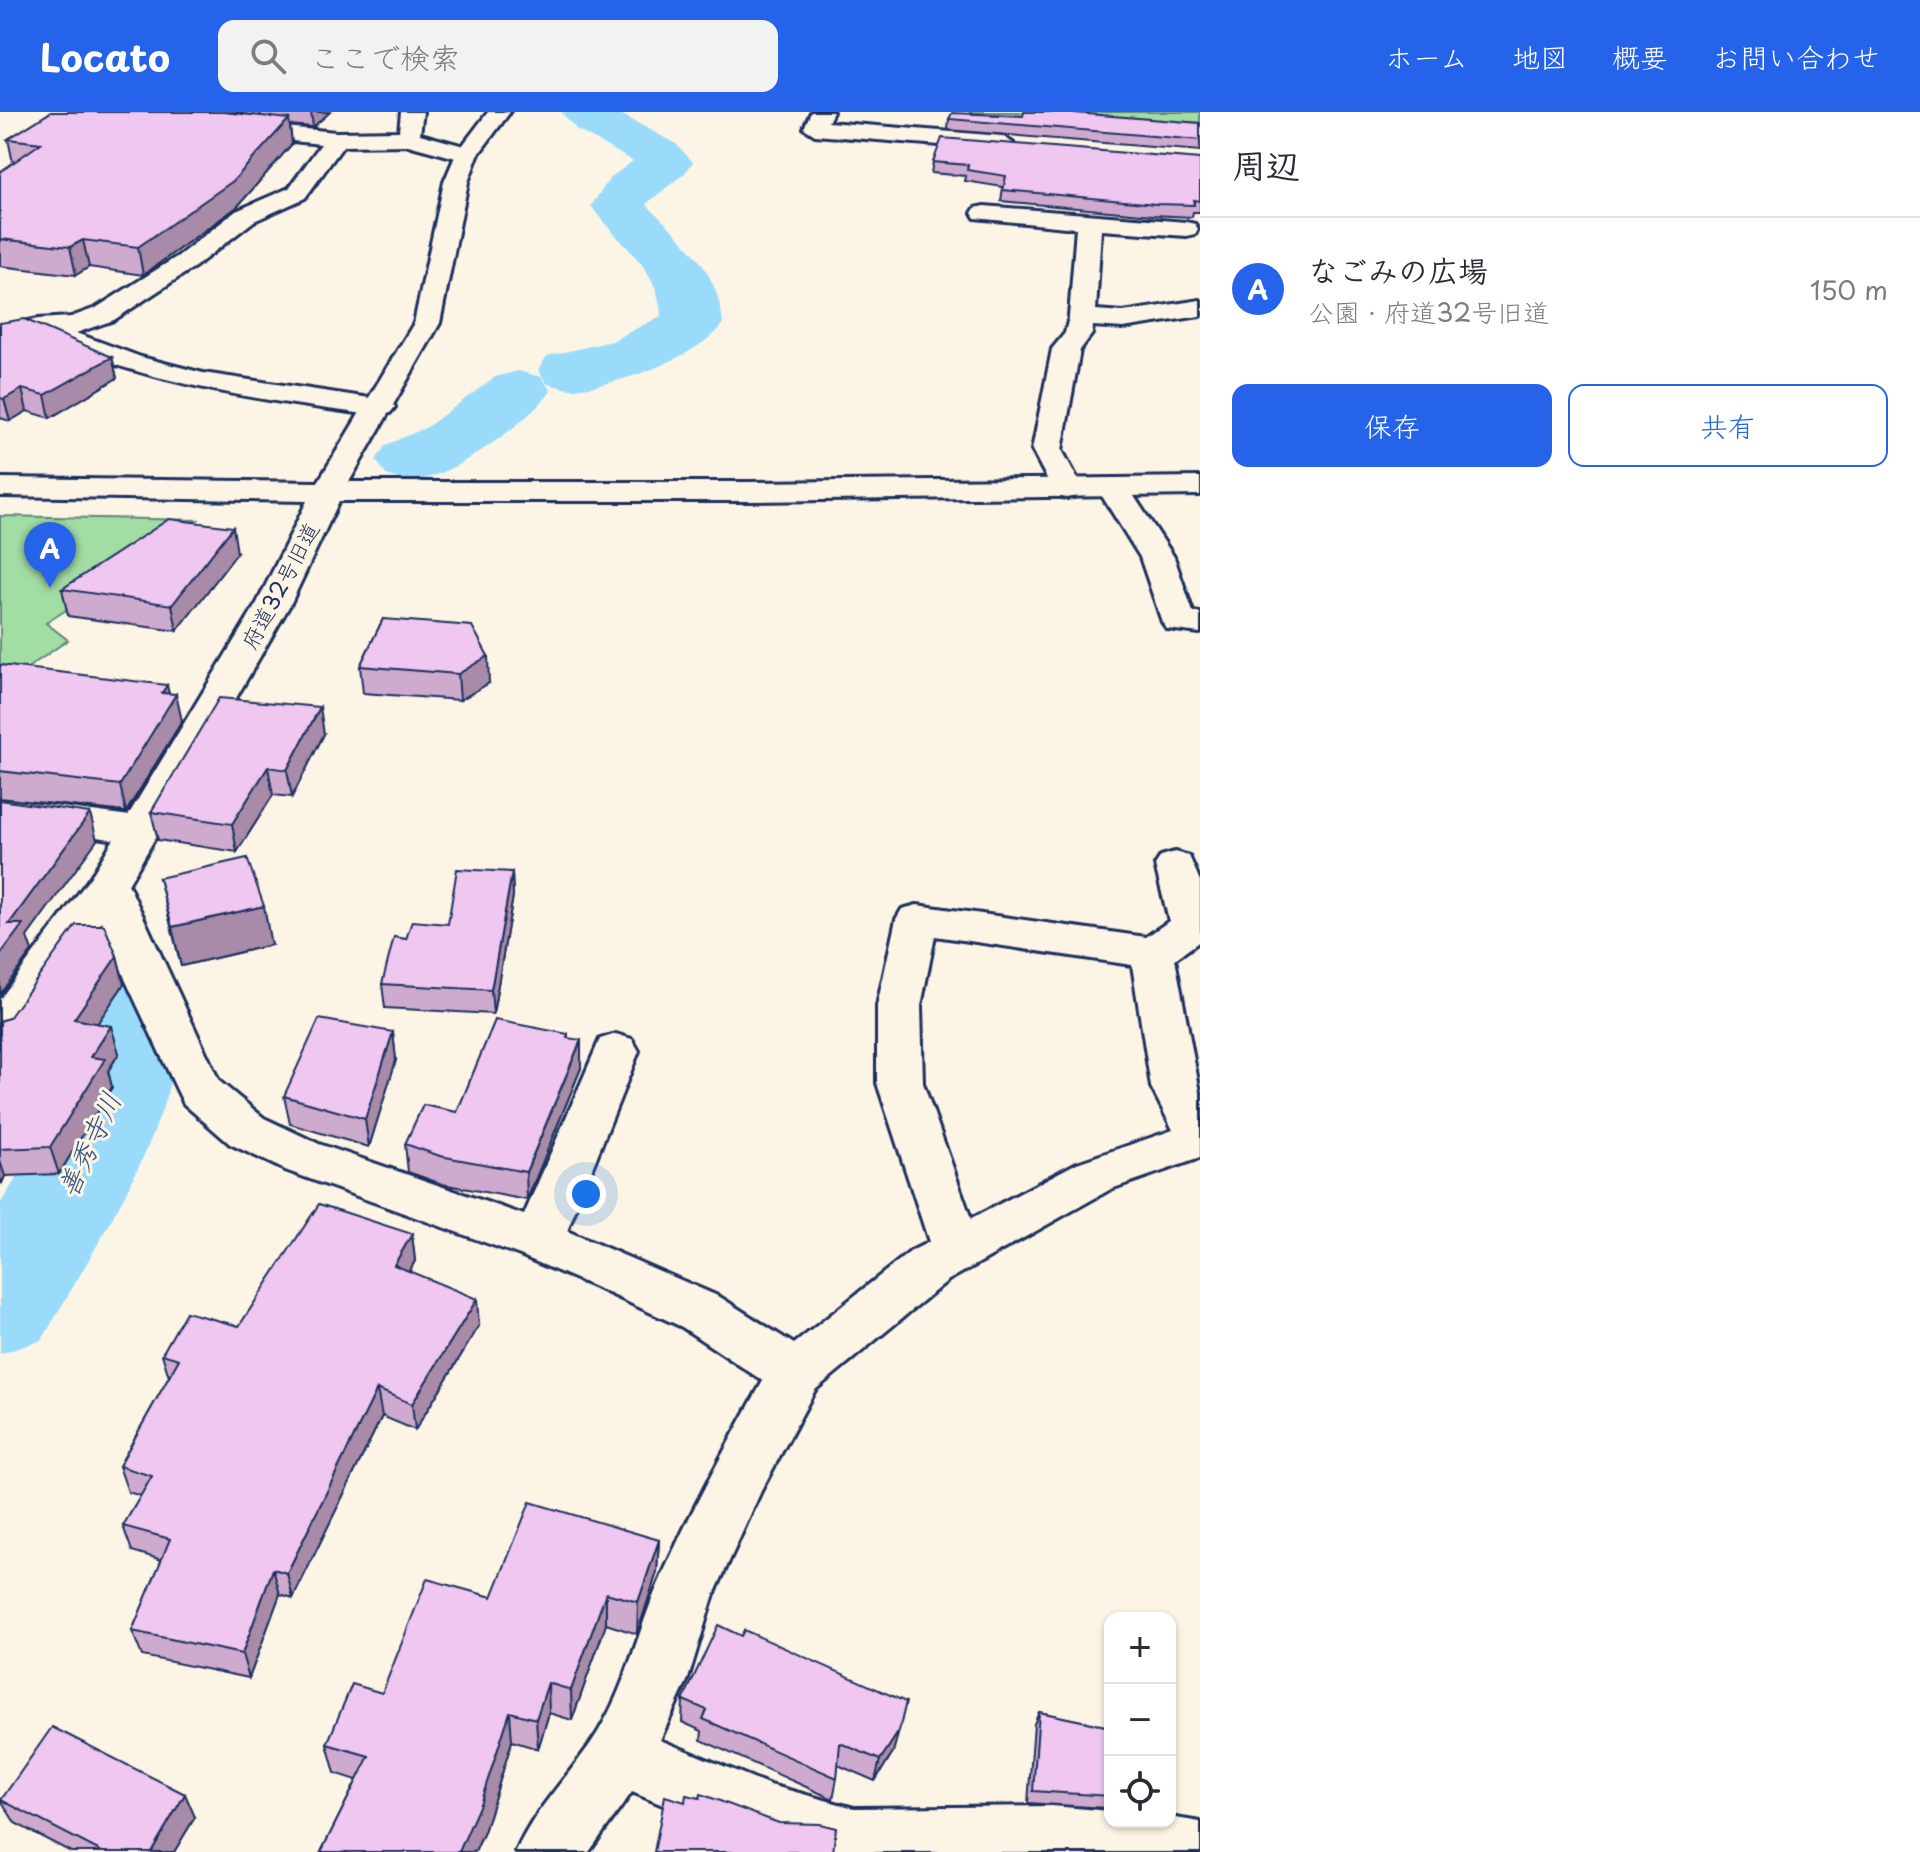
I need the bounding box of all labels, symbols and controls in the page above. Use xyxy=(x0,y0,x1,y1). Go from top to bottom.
search box xyxy=(218,20,778,92)
text: Locato xyxy=(40,28,170,85)
icon: search xyxy=(246,34,290,78)
text: ここで検索 xyxy=(310,34,460,79)
text: ホーム xyxy=(1385,35,1468,78)
text: 地図 xyxy=(1512,35,1568,78)
text: 概要 xyxy=(1612,35,1668,78)
text: お問い合わせ xyxy=(1712,35,1880,78)
text: 周辺 xyxy=(1232,138,1300,190)
text: なごみの広場 xyxy=(1308,247,1488,292)
text: A xyxy=(1248,270,1268,309)
text: 150 m xyxy=(1810,270,1888,309)
text: 公園 · 府道32号旧道 xyxy=(1308,292,1549,331)
button: 保存 xyxy=(1232,384,1552,467)
button: 共有 xyxy=(1568,384,1888,467)
street label: 府道32号旧道 xyxy=(232,516,326,654)
pin: A xyxy=(24,522,76,588)
water label: 善秀寺川 xyxy=(45,1084,131,1204)
your location xyxy=(566,1174,606,1214)
map controls xyxy=(1104,1612,1176,1828)
button: + xyxy=(1104,1612,1176,1684)
button: − xyxy=(1104,1684,1176,1756)
button: locate xyxy=(1104,1756,1176,1828)

